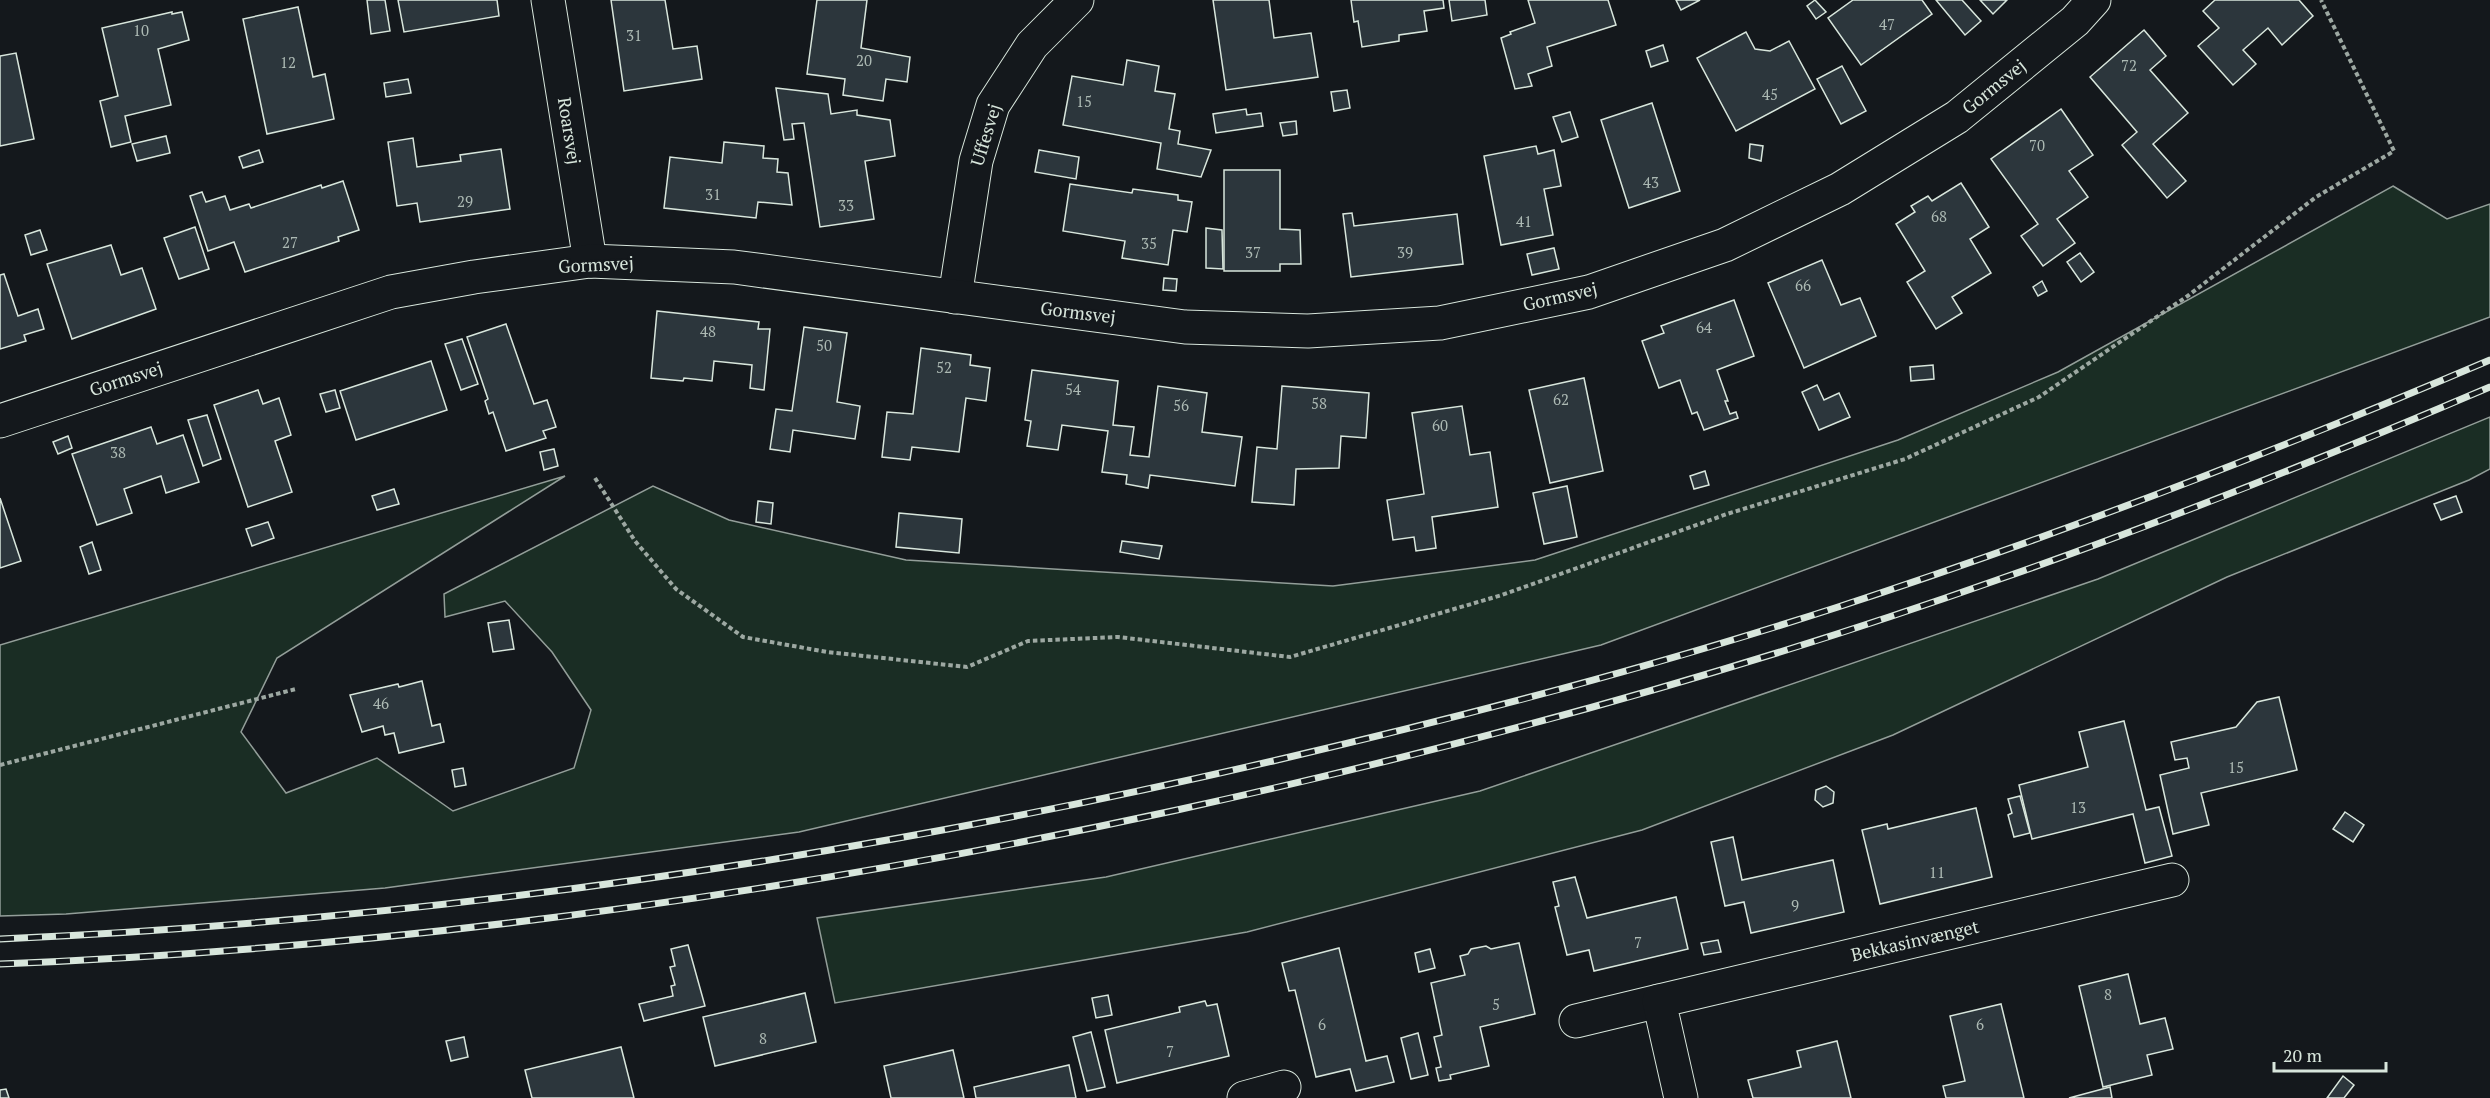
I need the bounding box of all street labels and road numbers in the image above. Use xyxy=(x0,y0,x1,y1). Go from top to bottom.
street label: Gormsvej xyxy=(1956,53,2030,119)
street label: Roarsvej xyxy=(553,95,587,166)
street label: Uffesvej xyxy=(964,101,1006,169)
street label: Gormsvej xyxy=(558,250,634,278)
street label: Gormsvej xyxy=(1520,276,1599,316)
street label: Gormsvej xyxy=(1039,295,1117,329)
street label: Gormsvej xyxy=(86,355,165,401)
street label: Bekkasinvænget xyxy=(1848,914,1981,966)

